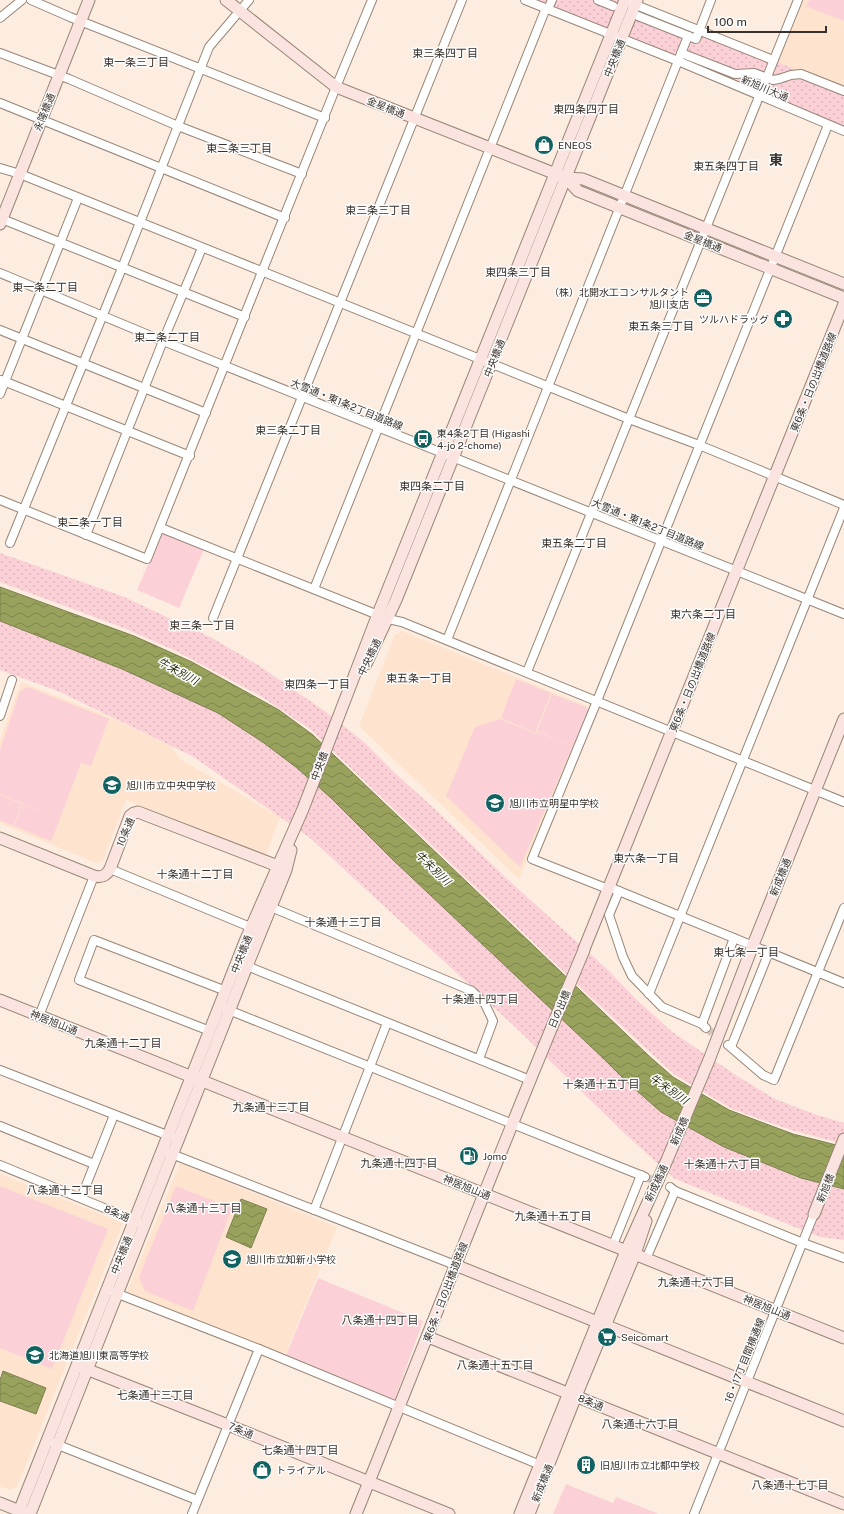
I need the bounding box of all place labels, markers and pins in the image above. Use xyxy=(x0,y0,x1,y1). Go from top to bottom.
shop icon: ENEOS xyxy=(533,134,555,156)
place label: ENEOS xyxy=(558,139,592,151)
place label: （株）北開水工コンサルタント 旭川支店 xyxy=(549,286,689,310)
office icon: （株）北開水工コンサルタント 旭川支店 xyxy=(692,287,714,309)
pharmacy icon: ツルハドラッグ xyxy=(772,308,794,330)
place label: ツルハドラッグ xyxy=(699,313,769,325)
place label: 東4条2丁目 (Higashi 4-jo 2-chome) xyxy=(437,427,530,451)
bus stop icon: 東4条2丁目 (Higashi 4-jo 2-chome) xyxy=(412,428,434,450)
school or university icon: 旭川市立中央中学校 xyxy=(101,774,123,796)
place label: 旭川市立中央中学校 xyxy=(126,779,216,791)
school or university icon: 旭川市立明星中学校 xyxy=(484,792,506,814)
place label: 旭川市立明星中学校 xyxy=(509,797,599,809)
fuel station icon: Jomo xyxy=(458,1145,480,1167)
place label: Jomo xyxy=(483,1150,507,1162)
school or university icon: 旭川市立知新小学校 xyxy=(221,1248,243,1270)
place label: 旭川市立知新小学校 xyxy=(246,1253,336,1265)
supermarket icon: Seicomart xyxy=(596,1326,618,1348)
place label: Seicomart xyxy=(621,1331,669,1343)
school or university icon: 北海道旭川東高等学校 xyxy=(24,1344,46,1366)
place label: 北海道旭川東高等学校 xyxy=(49,1349,149,1361)
building icon: 旧旭川市立北都中学校 xyxy=(575,1454,597,1476)
shop icon: トライアル xyxy=(251,1459,273,1481)
place label: 旧旭川市立北都中学校 xyxy=(600,1459,700,1471)
place label: トライアル xyxy=(276,1464,326,1476)

